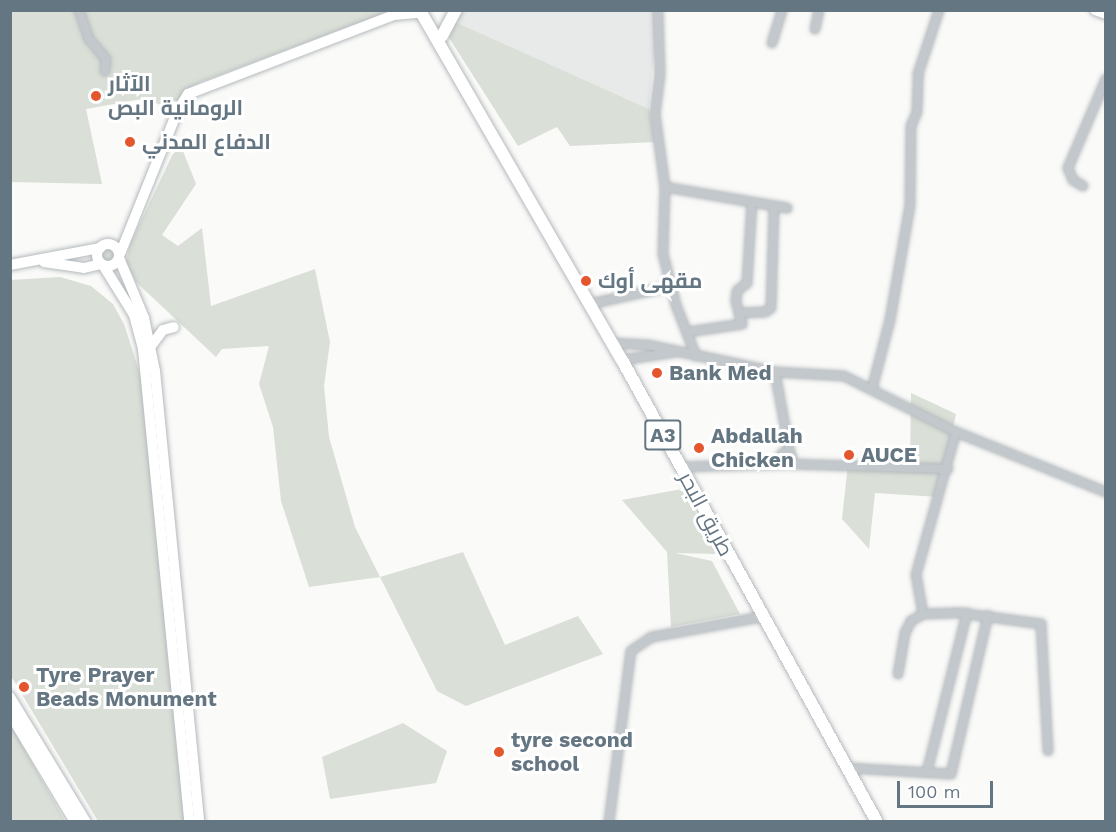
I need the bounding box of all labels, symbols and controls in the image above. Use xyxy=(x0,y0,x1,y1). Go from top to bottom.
place label: الآثار الرومانية البص xyxy=(108,71,243,121)
marker: الآثار الرومانية البص xyxy=(89,89,103,103)
place label: الدفاع المدني xyxy=(142,129,271,155)
marker: الدفاع المدني xyxy=(123,135,137,149)
place label: مقهى أوك xyxy=(598,268,702,294)
marker: مقهى أوك xyxy=(579,274,593,288)
place label: Bank Med xyxy=(669,360,772,386)
marker: Bank Med xyxy=(650,366,664,380)
road number: A3 xyxy=(644,418,682,452)
place label: Abdallah Chicken xyxy=(711,423,803,473)
marker: Abdallah Chicken xyxy=(692,441,706,455)
place label: AUCE xyxy=(861,442,917,468)
marker: AUCE xyxy=(842,448,856,462)
street label: طريق البحر xyxy=(673,468,739,560)
place label: Tyre Prayer Beads Monument xyxy=(36,662,217,712)
marker: Tyre Prayer Beads Monument xyxy=(17,680,31,694)
place label: tyre second school xyxy=(511,727,633,777)
marker: tyre second school xyxy=(492,745,506,759)
scale bar xyxy=(900,769,996,807)
text: 100 m xyxy=(908,781,961,802)

